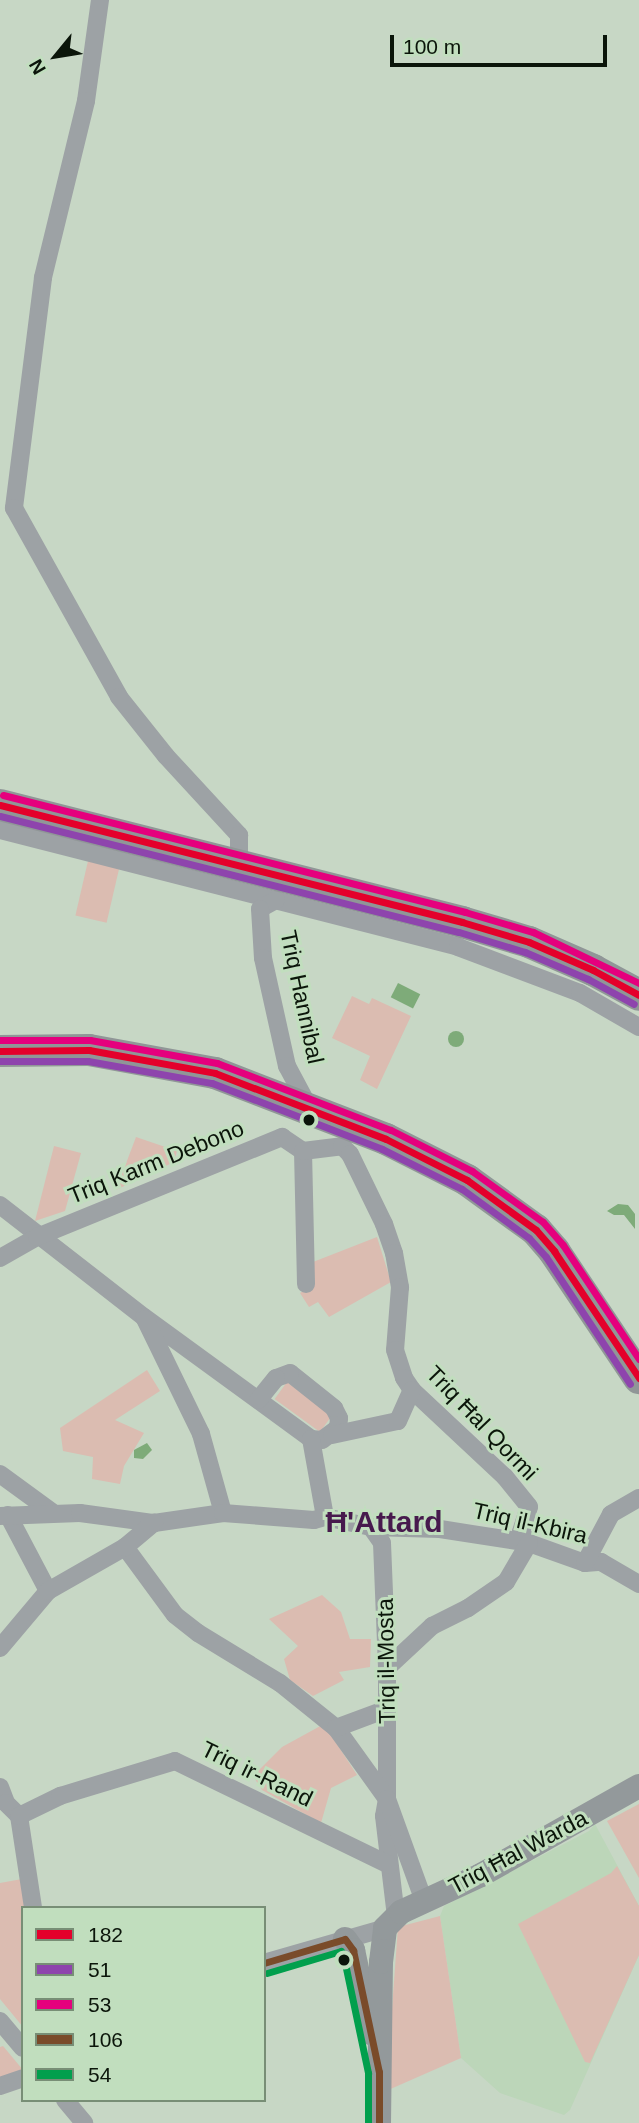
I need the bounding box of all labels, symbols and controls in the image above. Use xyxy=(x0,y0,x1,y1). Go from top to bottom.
north arrow xyxy=(21,21,91,91)
scale bar xyxy=(394,21,611,65)
text: 100 m xyxy=(403,35,461,58)
text: N xyxy=(25,56,50,78)
street label: Triq Hannibal xyxy=(274,928,330,1066)
unlabelled marker xyxy=(302,1113,316,1127)
street label: Triq Karm Debono xyxy=(64,1114,248,1210)
street label: Triq Ħal Qormi xyxy=(420,1360,544,1486)
street label: Triq il-Kbira xyxy=(470,1496,590,1550)
district label: Ħ'Attard xyxy=(325,1504,443,1540)
street label: Triq il-Mosta xyxy=(371,1598,401,1724)
street label: Triq ir-Rand xyxy=(197,1735,317,1813)
street label: Triq Ħal Warda xyxy=(444,1804,592,1900)
legend xyxy=(21,1906,266,2102)
text: 182 xyxy=(88,1923,123,1946)
unlabelled marker xyxy=(337,1953,351,1967)
text: 51 xyxy=(88,1958,111,1981)
text: 53 xyxy=(88,1993,111,2016)
text: 106 xyxy=(88,2028,123,2051)
text: 54 xyxy=(88,2063,111,2086)

